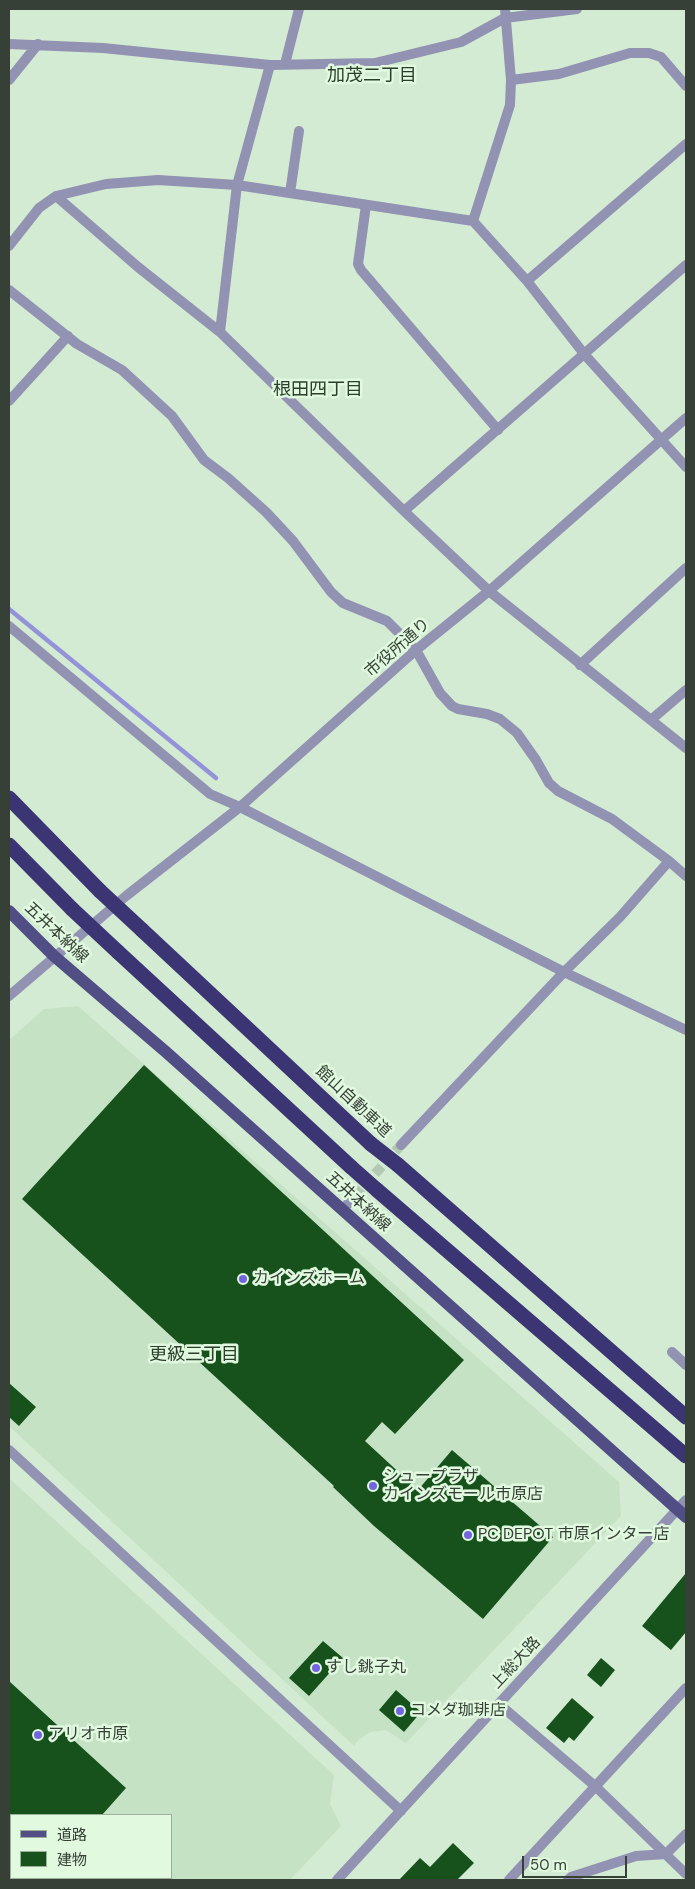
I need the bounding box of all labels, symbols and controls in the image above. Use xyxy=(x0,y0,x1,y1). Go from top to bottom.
district label: 加茂二丁目 xyxy=(327,65,417,87)
district label: 根田四丁目 xyxy=(273,379,363,401)
street label: 市役所通り xyxy=(362,615,434,681)
street label: 五井本納線 xyxy=(20,899,92,967)
street label: 館山自動車道 xyxy=(311,1062,395,1142)
street label: 五井本納線 xyxy=(322,1168,394,1236)
place label: カインズホーム xyxy=(253,1269,365,1289)
marker: カインズホーム xyxy=(237,1273,249,1285)
district label: 更級三丁目 xyxy=(149,1344,239,1366)
place label: シュープラザ カインズモール市原店 xyxy=(383,1467,543,1505)
marker: シュープラザ カインズモール市原店 xyxy=(367,1480,379,1492)
place label: PC DEPOT 市原インター店 xyxy=(478,1525,669,1545)
marker: PC DEPOT 市原インター店 xyxy=(462,1529,474,1541)
street label: 上総大路 xyxy=(487,1633,545,1693)
place label: すし銚子丸 xyxy=(326,1658,406,1678)
marker: すし銚子丸 xyxy=(310,1662,322,1674)
place label: コメダ珈琲店 xyxy=(410,1701,506,1721)
marker: コメダ珈琲店 xyxy=(394,1705,406,1717)
place label: アリオ市原 xyxy=(48,1725,128,1745)
marker: アリオ市原 xyxy=(32,1729,44,1741)
legend xyxy=(10,1814,172,1879)
text: 道路 xyxy=(57,1825,87,1845)
scale bar xyxy=(525,1846,630,1878)
text: 建物 xyxy=(57,1850,87,1870)
text: 50 m xyxy=(530,1855,567,1875)

